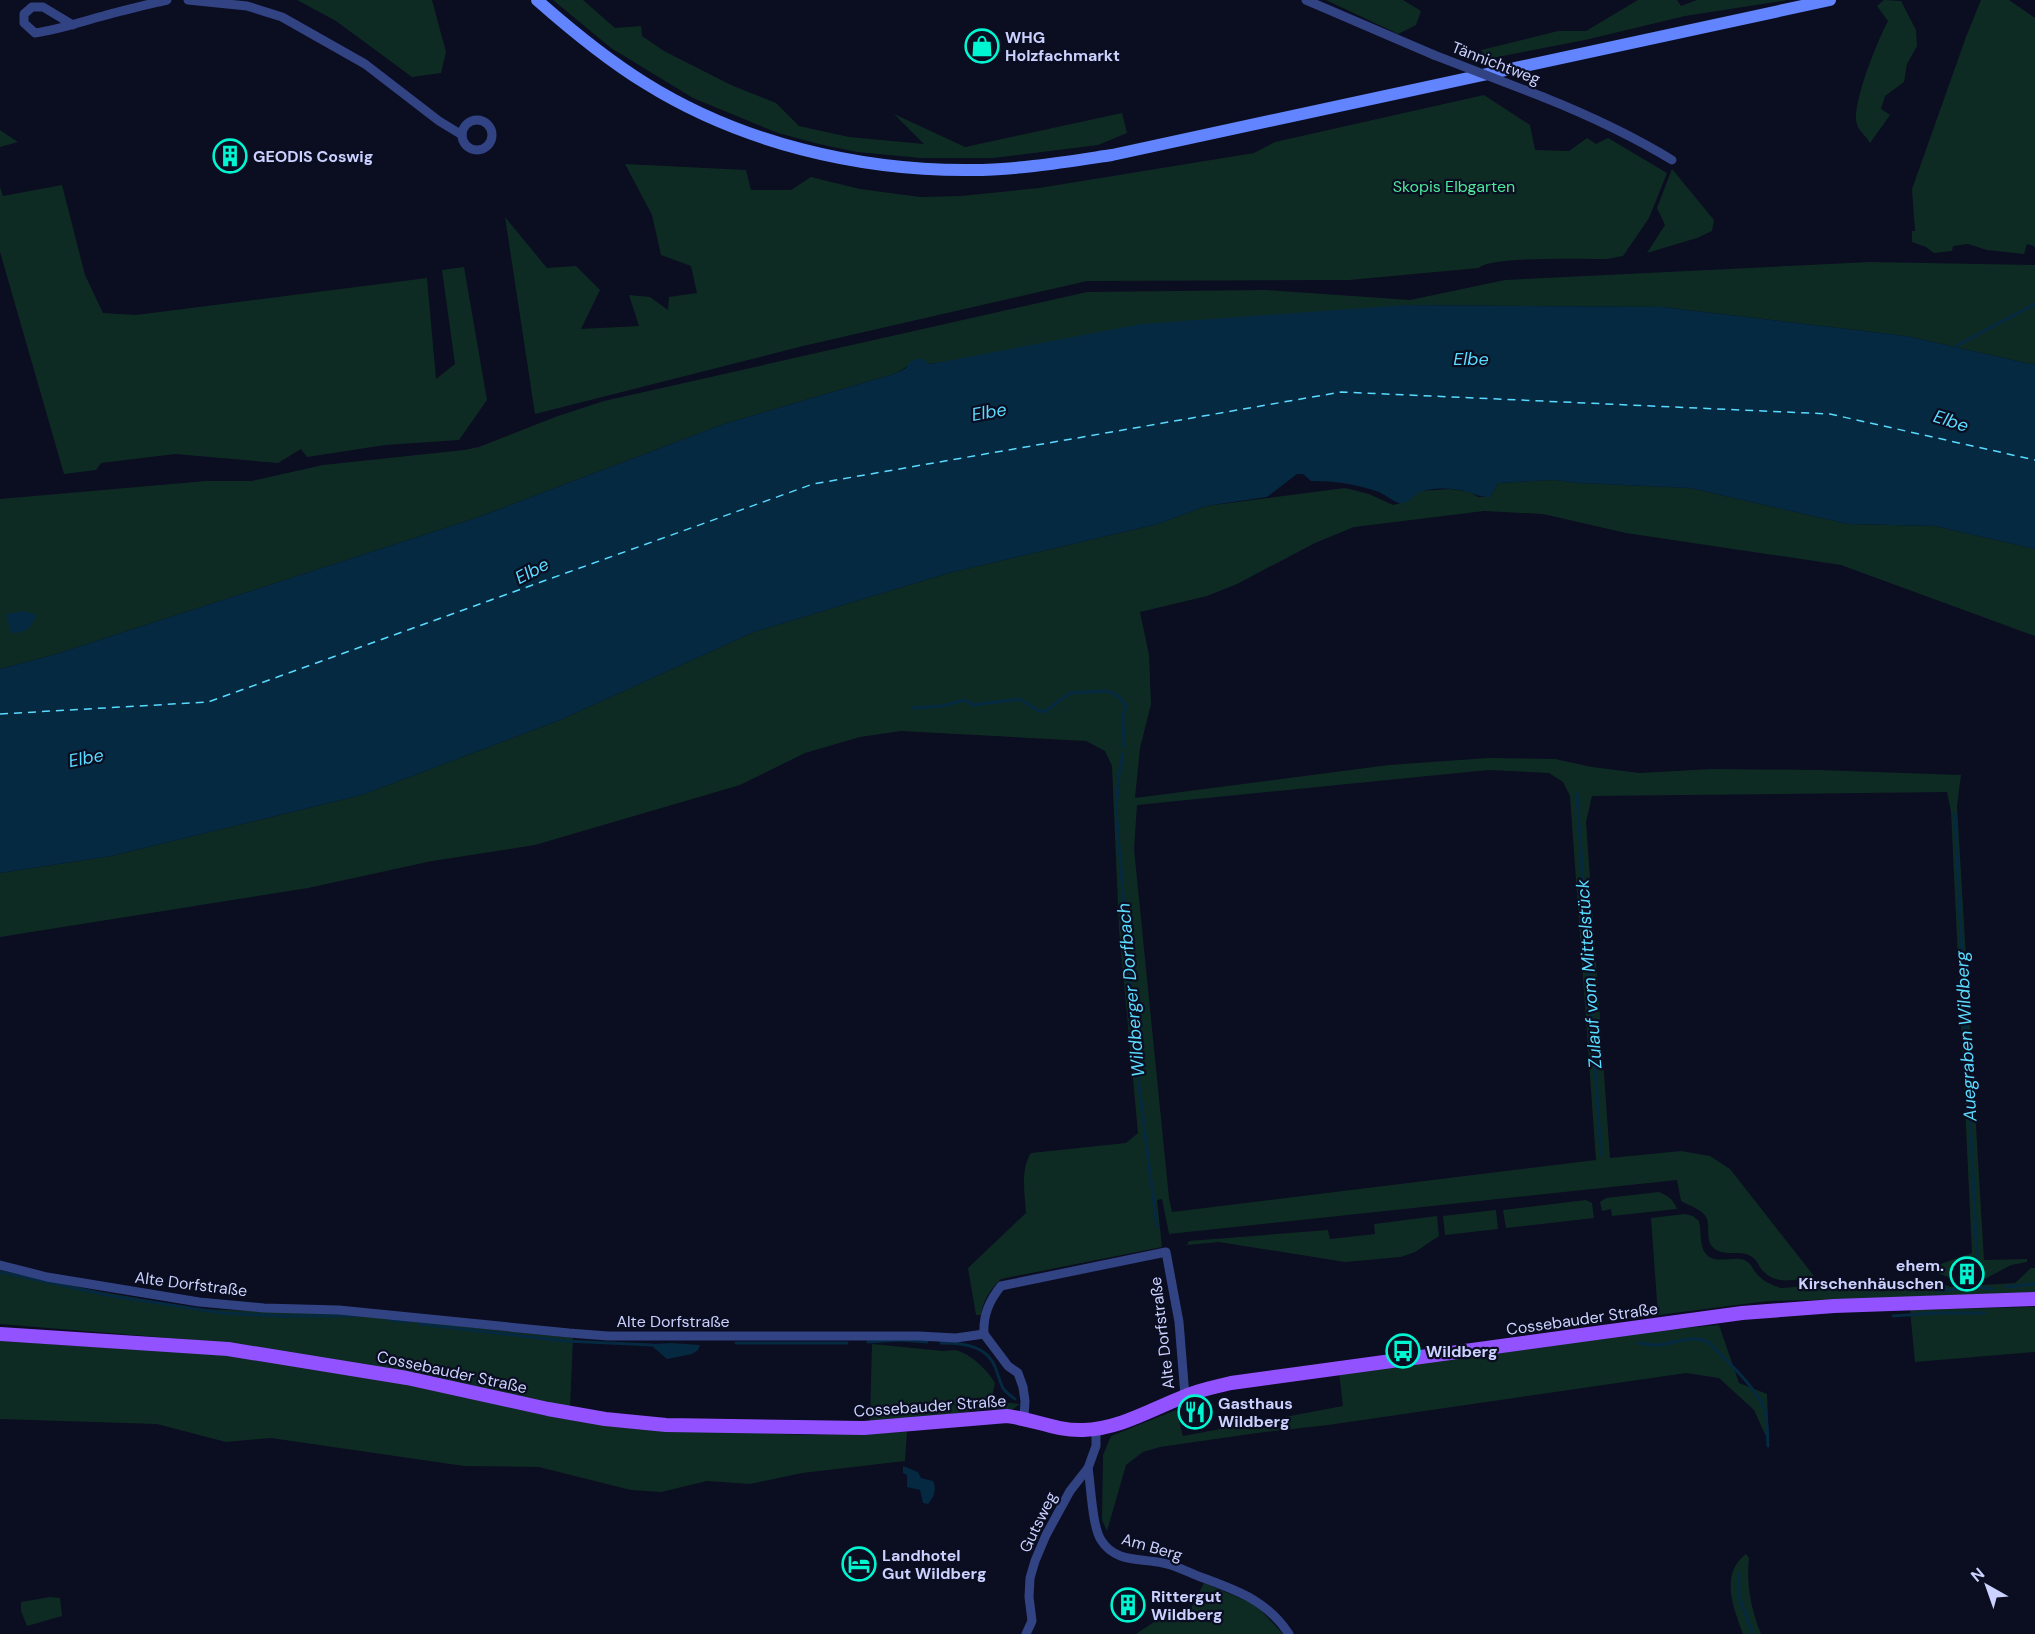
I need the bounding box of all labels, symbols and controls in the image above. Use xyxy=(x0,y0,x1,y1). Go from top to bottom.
place label: WHG Holzfachmarkt xyxy=(1005,27,1120,66)
shop icon: WHG Holzfachmarkt xyxy=(964,28,1000,64)
street label: Tännichtweg xyxy=(1449,36,1543,90)
building icon: GEODIS Coswig xyxy=(212,138,248,174)
place label: GEODIS Coswig xyxy=(253,146,373,167)
park label: Skopis Elbgarten xyxy=(1393,176,1515,197)
water label: Elbe xyxy=(1453,347,1489,371)
water label: Elbe xyxy=(970,397,1008,427)
water label: Elbe xyxy=(1931,404,1971,438)
water label: Elbe xyxy=(511,552,553,590)
water label: Elbe xyxy=(66,743,106,773)
water label: Zulauf vom Mittelstück xyxy=(1570,878,1608,1070)
water label: Wildberger Dorfbach xyxy=(1111,902,1151,1078)
water label: Auegraben Wildberg xyxy=(1949,949,1983,1123)
place label: ehem. Kirschenhäuschen xyxy=(1798,1255,1944,1294)
building icon: ehem. Kirschenhäuschen xyxy=(1949,1256,1985,1292)
street label: Alte Dorfstraße xyxy=(134,1267,248,1301)
street label: Alte Dorfstraße xyxy=(1145,1276,1179,1390)
street label: Cossebauder Straße xyxy=(1505,1298,1659,1340)
street label: Alte Dorfstraße xyxy=(616,1311,730,1332)
bus stop icon: Wildberg xyxy=(1385,1333,1421,1369)
place label: Wildberg xyxy=(1426,1341,1497,1362)
street label: Cossebauder Straße xyxy=(375,1346,529,1398)
street label: Cossebauder Straße xyxy=(853,1390,1007,1422)
place label: Gasthaus Wildberg xyxy=(1218,1393,1293,1432)
restaurant icon: Gasthaus Wildberg xyxy=(1177,1394,1213,1430)
street label: Gutsweg xyxy=(1014,1488,1062,1556)
street label: Am Berg xyxy=(1119,1528,1185,1566)
place label: Landhotel Gut Wildberg xyxy=(882,1545,986,1584)
hotel icon: Landhotel Gut Wildberg xyxy=(841,1546,877,1582)
north arrow xyxy=(1957,1556,2017,1616)
text: N xyxy=(1966,1563,1989,1587)
place label: Rittergut Wildberg xyxy=(1151,1586,1222,1625)
building icon: Rittergut Wildberg xyxy=(1110,1587,1146,1623)

